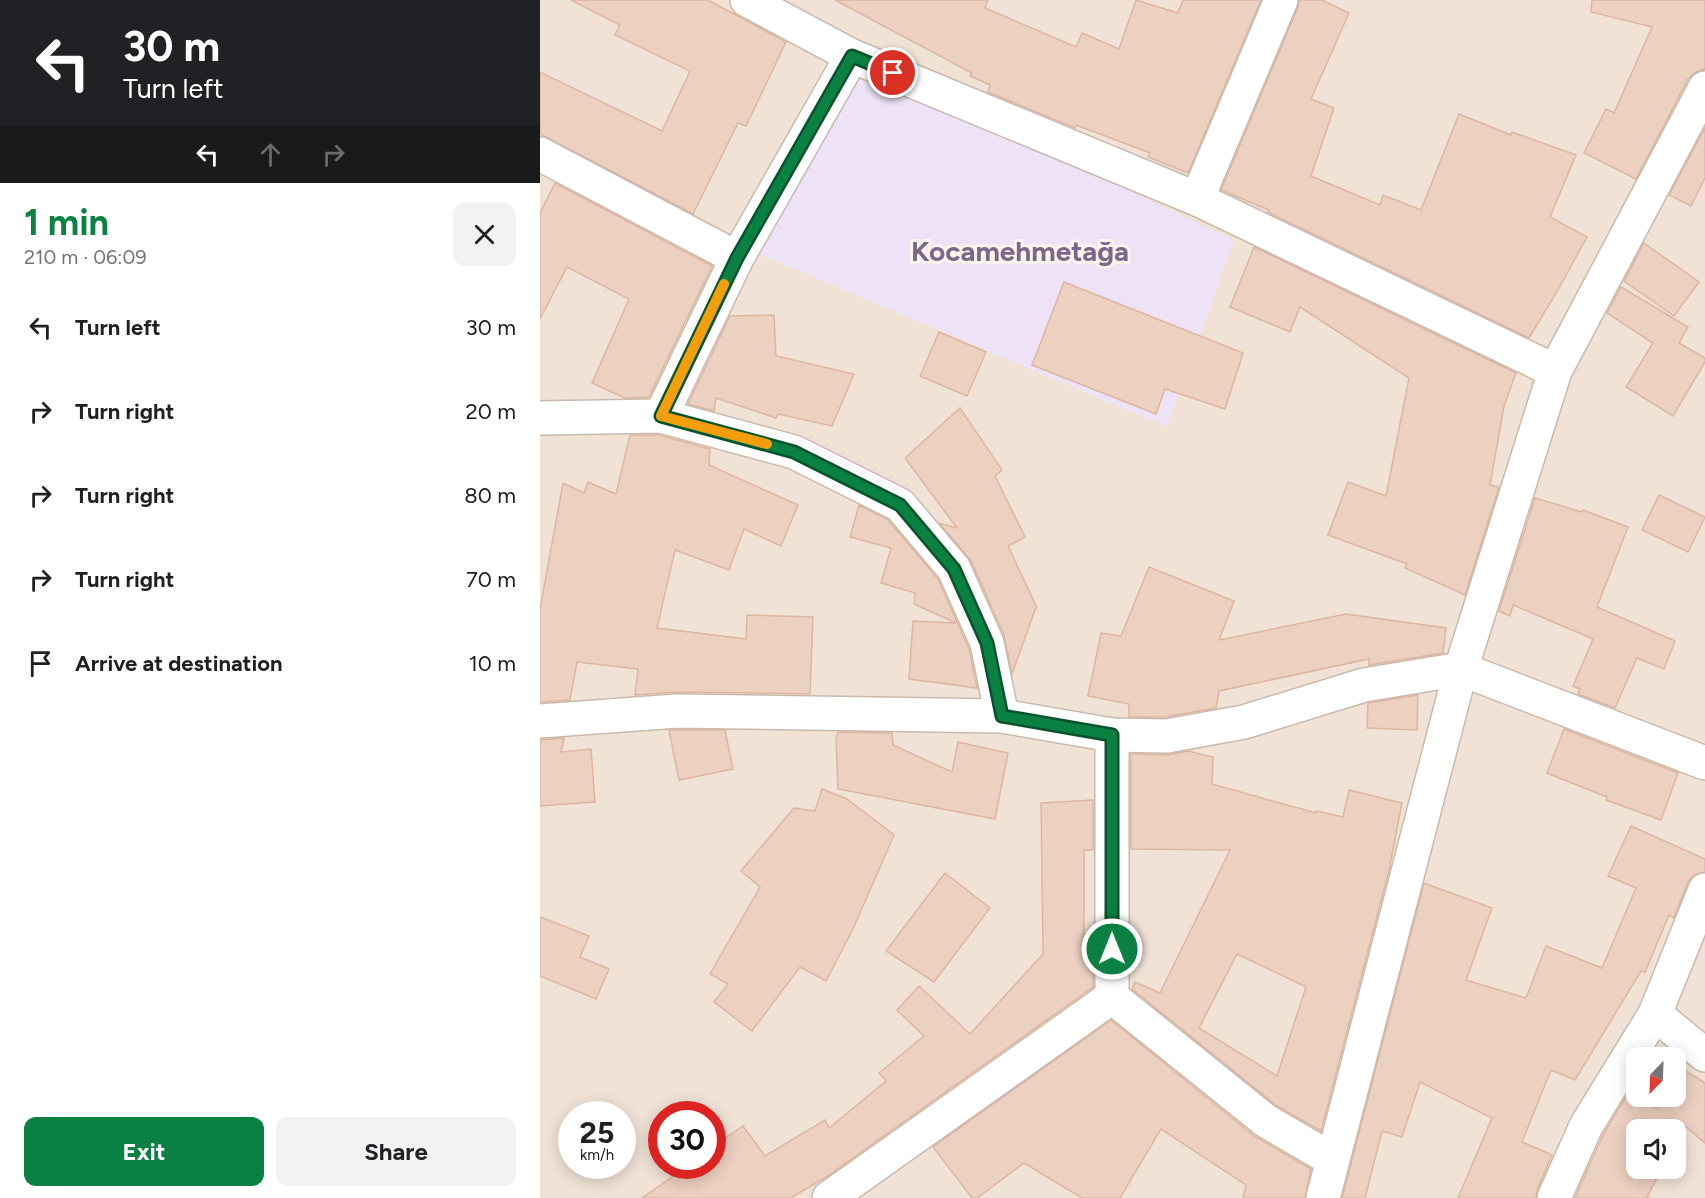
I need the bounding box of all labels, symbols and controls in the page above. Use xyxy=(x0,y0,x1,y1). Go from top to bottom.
text: 30 m xyxy=(123,21,220,72)
icon: left xyxy=(24,24,102,102)
pin xyxy=(867,47,918,98)
icon: arrive xyxy=(876,56,909,89)
text: Turn left xyxy=(123,72,223,105)
icon: left xyxy=(191,138,224,171)
icon: ahead xyxy=(254,138,287,171)
icon: right xyxy=(317,138,350,171)
text: 1 min xyxy=(24,201,109,244)
button: close xyxy=(453,203,516,266)
district label: Kocamehmetağa xyxy=(911,234,1129,268)
text: 210 m · 06:09 xyxy=(24,245,147,269)
icon: left xyxy=(24,311,57,344)
text: Turn left xyxy=(75,314,161,341)
text: 30 m xyxy=(466,314,516,341)
icon: right xyxy=(24,395,57,428)
text: Turn right xyxy=(75,398,174,425)
text: 20 m xyxy=(465,398,516,425)
icon: right xyxy=(24,479,57,512)
text: Turn right xyxy=(75,482,174,509)
text: 80 m xyxy=(464,482,516,509)
icon: right xyxy=(24,563,57,596)
text: Turn right xyxy=(75,566,174,593)
text: 70 m xyxy=(466,566,516,593)
icon: arrive xyxy=(24,647,57,680)
text: Arrive at destination xyxy=(75,650,283,677)
text: 10 m xyxy=(469,650,516,677)
position arrow xyxy=(1080,917,1144,981)
north arrow xyxy=(1626,1047,1686,1107)
map controls xyxy=(1626,1047,1686,1179)
speed limit sign: 30 xyxy=(648,1101,726,1179)
text: 25 xyxy=(580,1114,614,1151)
button: Exit xyxy=(24,1117,264,1186)
button: Share xyxy=(276,1117,516,1186)
button: sound xyxy=(1626,1119,1686,1179)
text: km/h xyxy=(580,1146,614,1164)

